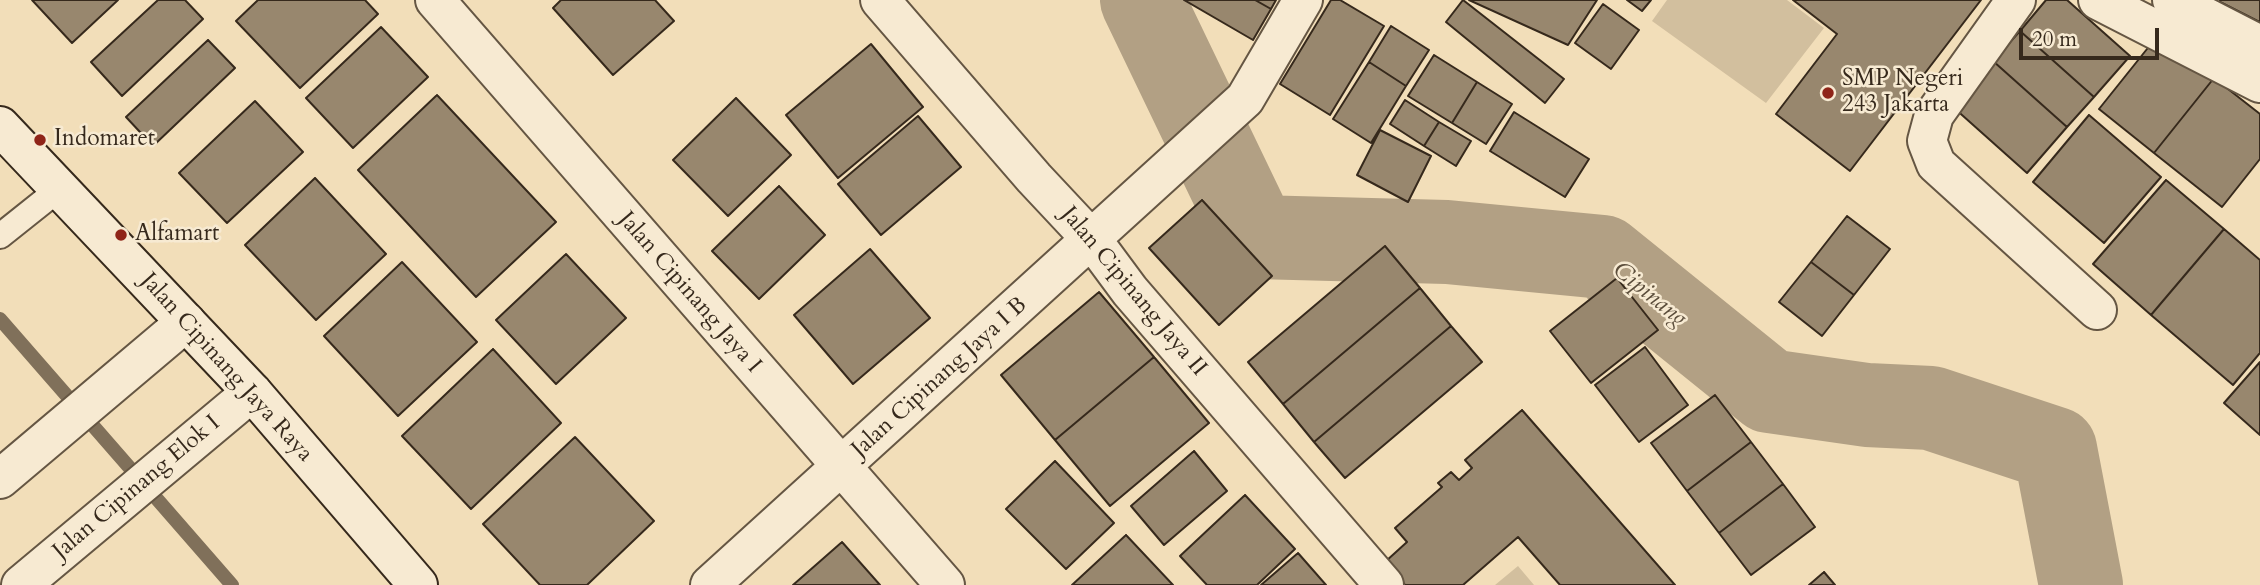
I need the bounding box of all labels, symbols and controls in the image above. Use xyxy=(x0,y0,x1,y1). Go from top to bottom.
scale bar xyxy=(2022,14,2162,58)
text: 20 m xyxy=(2032,25,2077,54)
place label: SMP Negeri 243 Jakarta xyxy=(1842,66,1963,120)
marker: SMP Negeri 243 Jakarta xyxy=(1820,85,1836,101)
place label: Indomaret xyxy=(54,126,155,154)
marker: Indomaret xyxy=(32,132,48,148)
street label: Jalan Cipinang Jaya II xyxy=(1054,202,1212,382)
street label: Jalan Cipinang Jaya I xyxy=(611,207,767,379)
place label: Alfamart xyxy=(135,221,219,249)
marker: Alfamart xyxy=(113,227,129,243)
water label: Cipinang xyxy=(1606,256,1692,334)
street label: Jalan Cipinang Jaya Raya xyxy=(134,268,318,468)
street label: Jalan Cipinang Jaya I B xyxy=(847,292,1033,464)
street label: Jalan Cipinang Elok I xyxy=(48,410,226,566)

